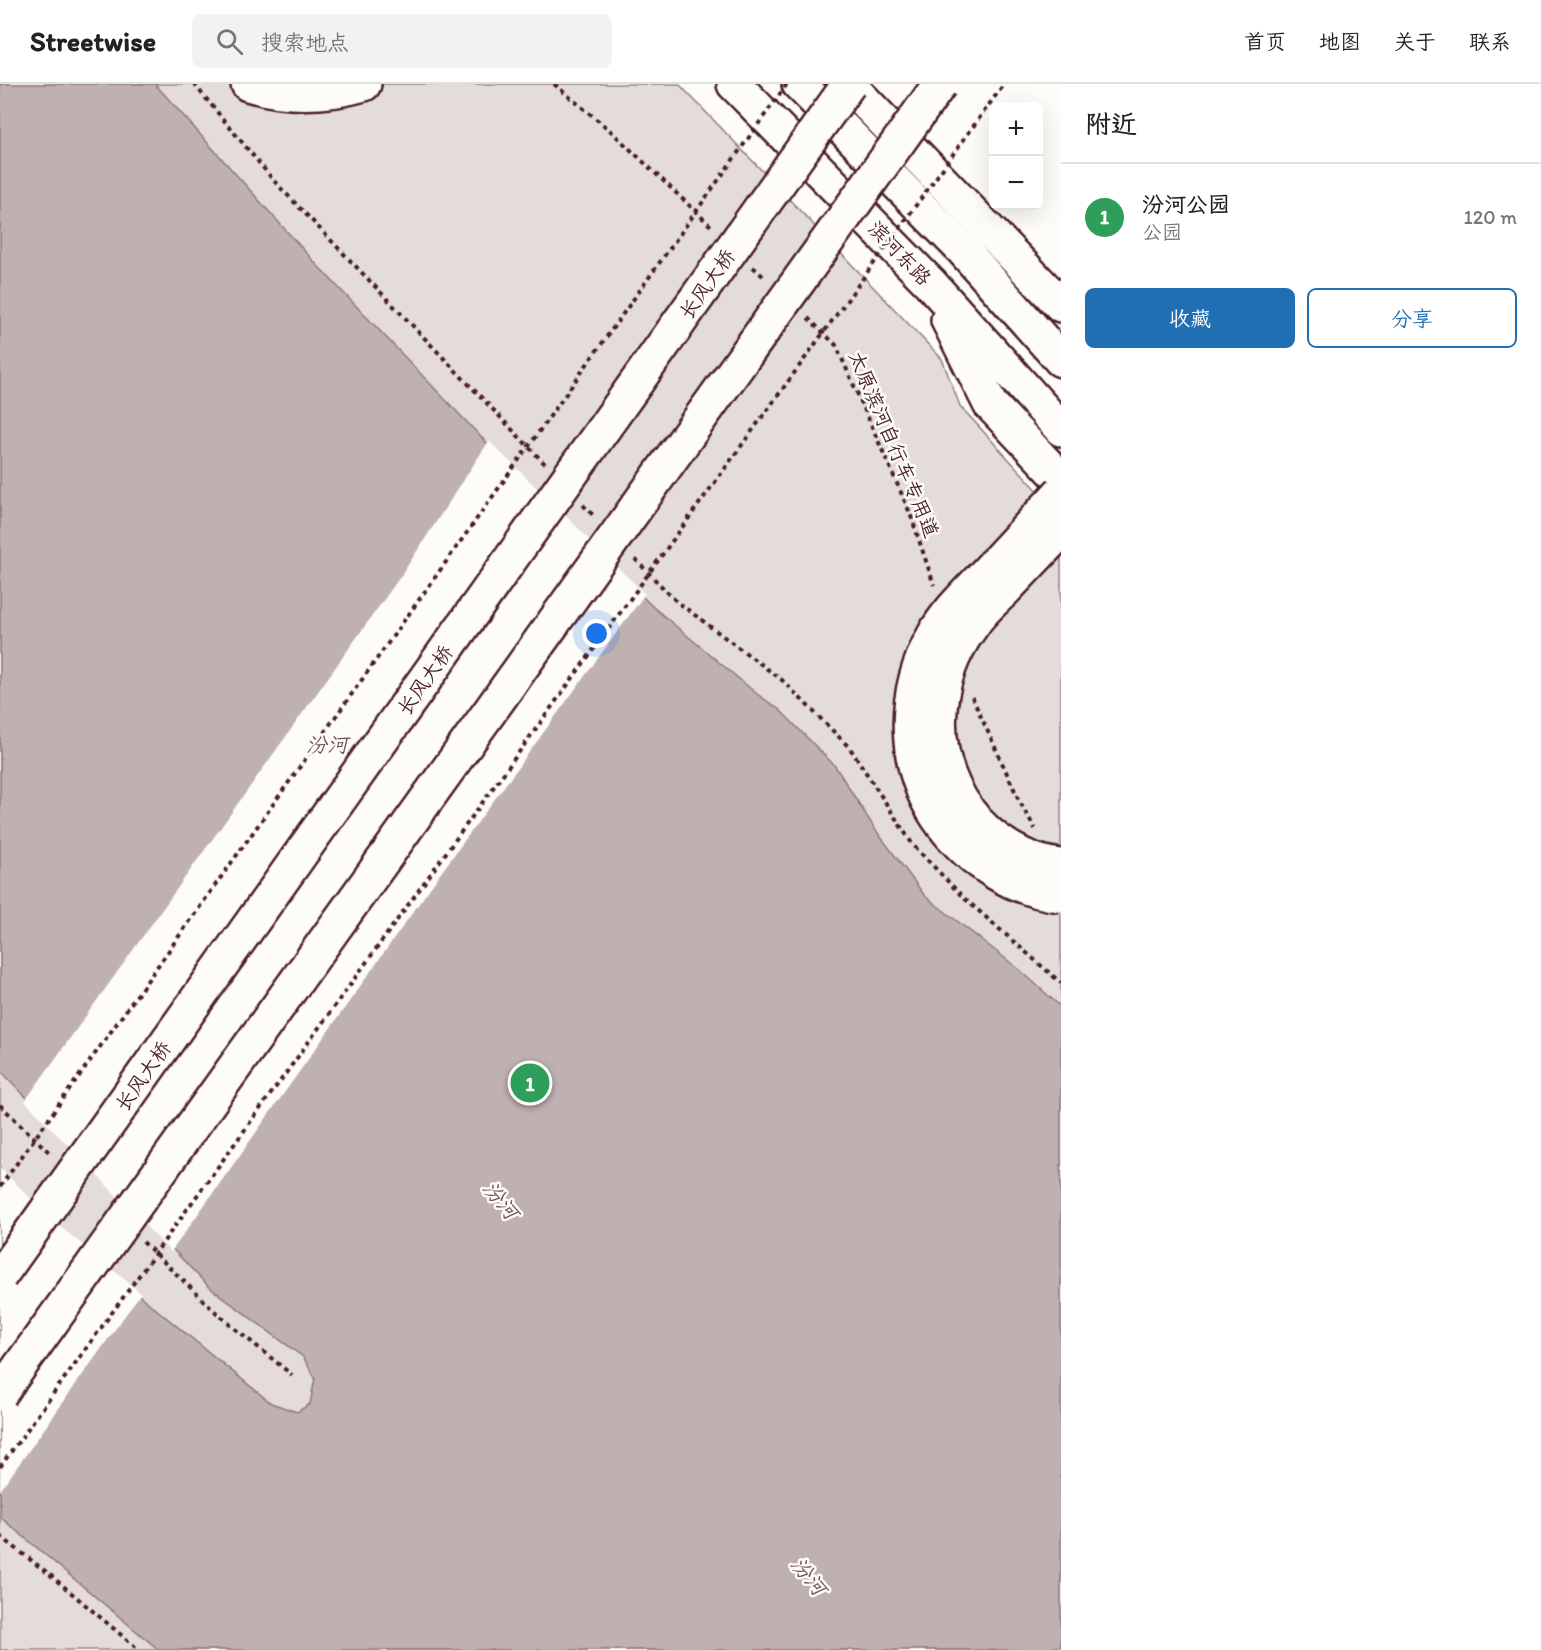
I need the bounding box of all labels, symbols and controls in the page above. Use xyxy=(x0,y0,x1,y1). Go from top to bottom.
search box xyxy=(192,14,612,68)
text: Streetwise xyxy=(30,24,156,58)
icon: search xyxy=(213,25,246,58)
text: 搜索地点 xyxy=(261,29,349,56)
text: 首页 xyxy=(1244,29,1286,54)
text: 地图 xyxy=(1319,29,1361,54)
text: 关于 xyxy=(1394,29,1436,54)
text: 联系 xyxy=(1469,29,1511,54)
map controls xyxy=(989,102,1043,210)
button: + xyxy=(989,102,1043,156)
text: 附近 xyxy=(1085,108,1137,140)
button: − xyxy=(989,156,1043,210)
text: 汾河公园 xyxy=(1142,191,1230,218)
text: 1 xyxy=(1100,205,1109,229)
text: 120 m xyxy=(1464,205,1517,229)
street label: 滨河东路 xyxy=(864,216,937,291)
text: 公园 xyxy=(1142,220,1182,244)
street label: 长风大桥 xyxy=(674,244,740,324)
button: 收藏 xyxy=(1085,288,1295,348)
button: 分享 xyxy=(1307,288,1517,348)
street label: 太原滨河自行车专用道 xyxy=(844,347,944,541)
your location xyxy=(582,619,611,648)
street label: 长风大桥 xyxy=(392,640,458,720)
water label: 汾河 xyxy=(306,732,351,757)
street label: 长风大桥 xyxy=(110,1036,176,1116)
pin: 1 xyxy=(510,1060,550,1106)
water label: 汾河 xyxy=(478,1176,526,1227)
water label: 汾河 xyxy=(786,1552,834,1603)

